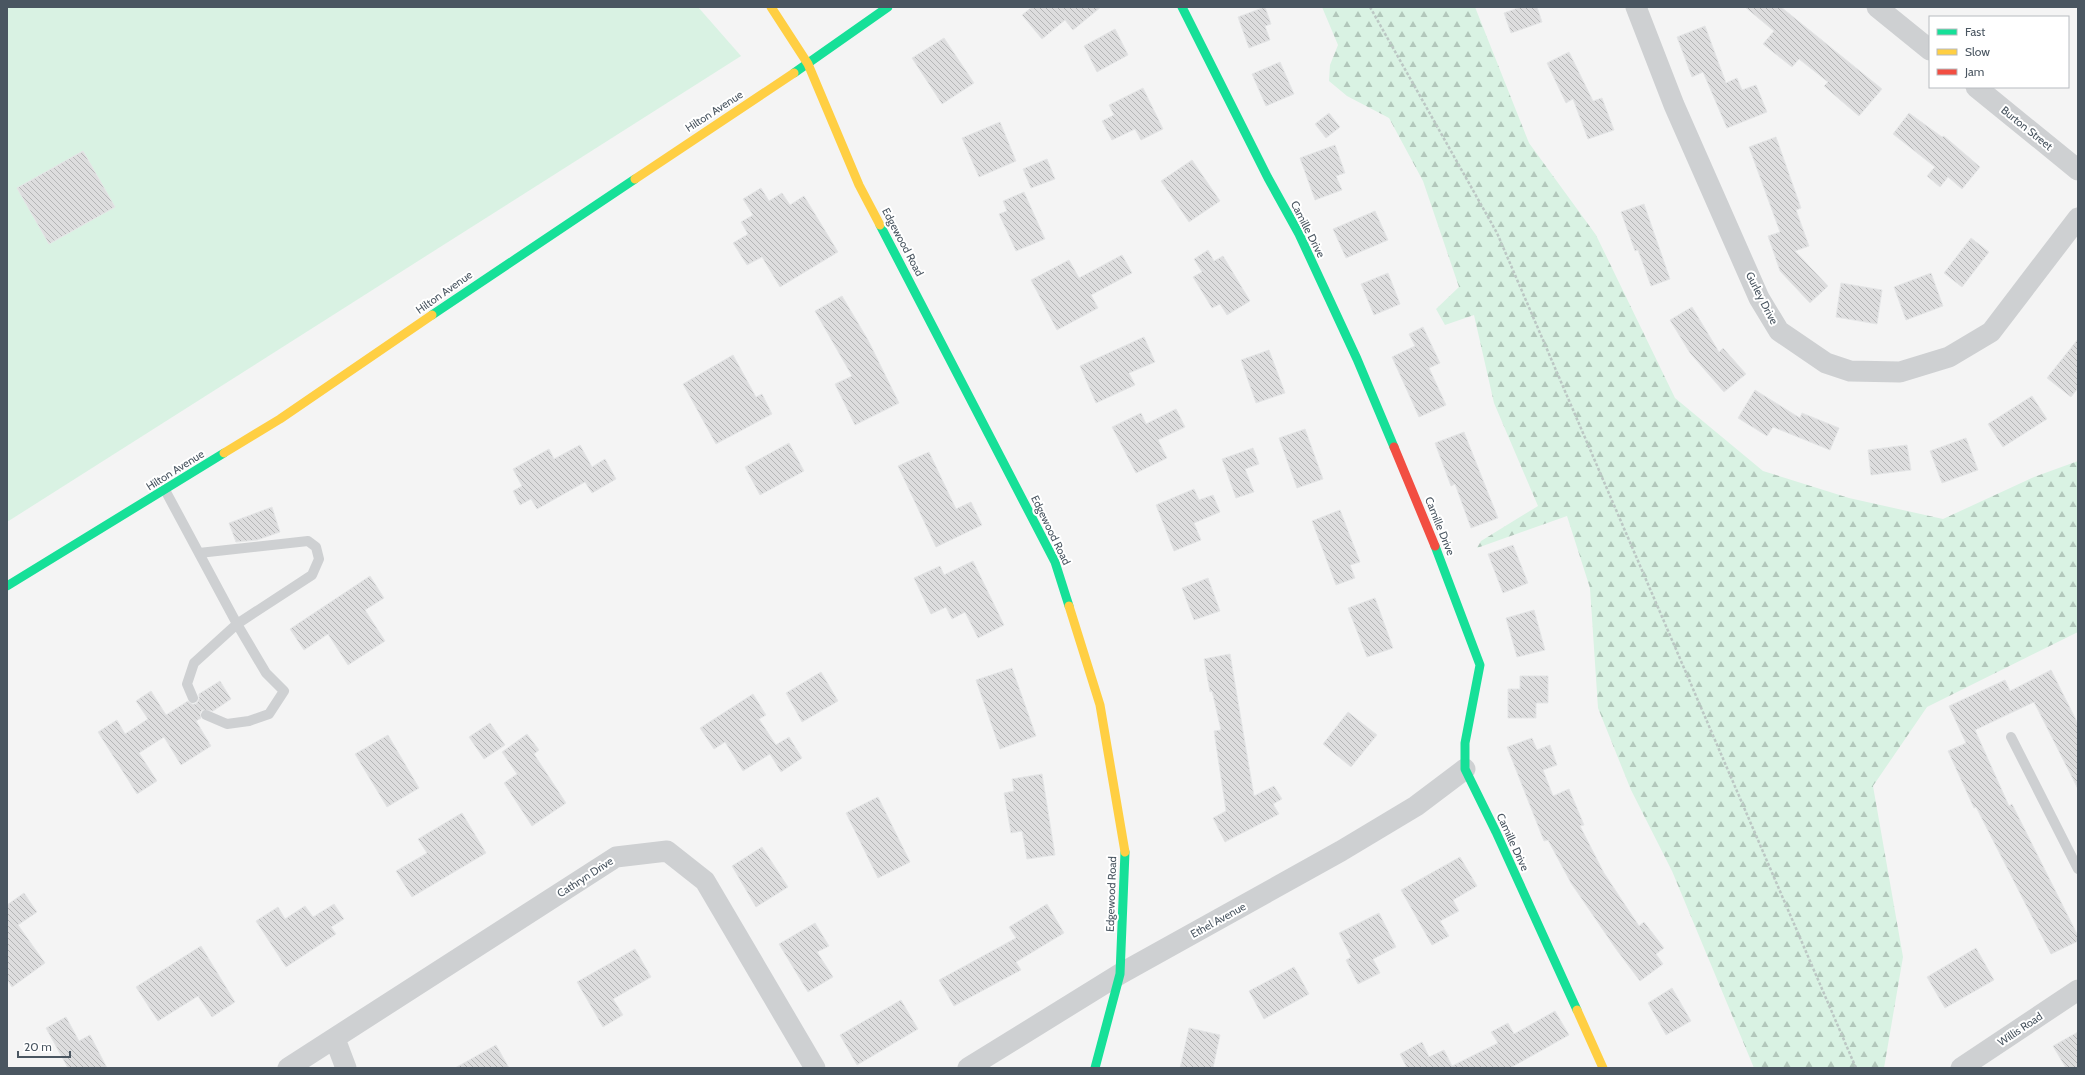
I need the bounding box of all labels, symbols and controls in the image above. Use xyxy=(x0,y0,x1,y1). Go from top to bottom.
legend xyxy=(1929,16,2069,88)
text: Fast xyxy=(1965,24,1985,39)
text: Slow xyxy=(1965,44,1990,59)
text: Jam xyxy=(1964,64,1984,79)
street label: Hilton Avenue xyxy=(683,87,746,135)
street label: Burton Street xyxy=(1998,103,2056,153)
street label: Camille Drive xyxy=(1288,198,1328,260)
street label: Edgewood Road xyxy=(879,205,927,279)
street label: Hilton Avenue xyxy=(413,267,475,317)
street label: Gurley Drive xyxy=(1743,269,1781,327)
street label: Hilton Avenue xyxy=(143,446,207,493)
street label: Edgewood Road xyxy=(1028,493,1074,567)
street label: Camille Drive xyxy=(1422,495,1458,558)
street label: Camille Drive xyxy=(1494,811,1533,873)
street label: Cathryn Drive xyxy=(554,854,616,900)
street label: Edgewood Road xyxy=(1103,856,1119,932)
street label: Ethel Avenue xyxy=(1188,899,1248,941)
street label: Willis Road xyxy=(1995,1009,2045,1049)
scale bar xyxy=(18,1033,70,1059)
text: 20 m xyxy=(24,1039,52,1054)

